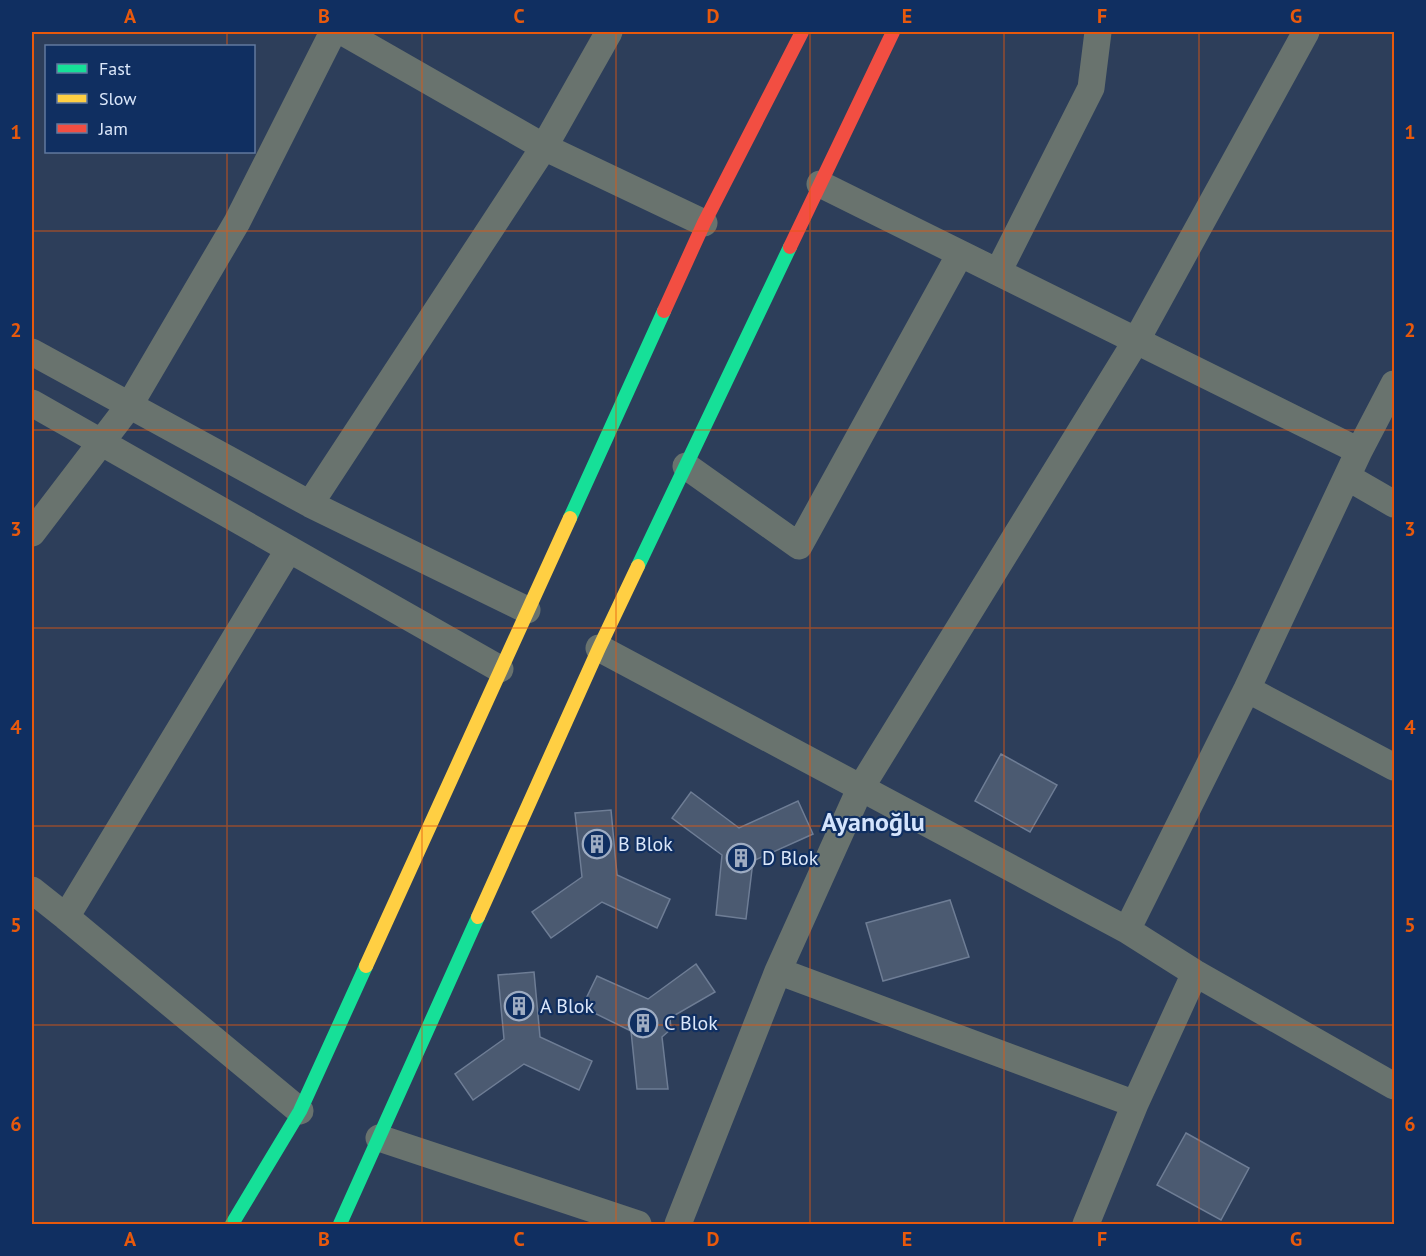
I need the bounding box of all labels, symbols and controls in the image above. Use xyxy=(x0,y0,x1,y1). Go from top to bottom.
text: A xyxy=(124,3,137,29)
text: B xyxy=(318,3,330,29)
text: C xyxy=(513,3,525,29)
text: D xyxy=(707,3,720,29)
text: E xyxy=(902,3,912,29)
text: F xyxy=(1097,3,1107,29)
text: G xyxy=(1290,3,1302,29)
legend xyxy=(45,45,255,153)
text: Fast xyxy=(99,57,131,80)
text: Slow xyxy=(99,87,137,110)
text: Jam xyxy=(98,117,128,140)
text: 1 xyxy=(10,119,22,145)
text: 1 xyxy=(1404,119,1416,145)
text: 2 xyxy=(10,317,22,343)
text: 2 xyxy=(1404,317,1416,343)
text: 3 xyxy=(10,516,22,542)
text: 3 xyxy=(1404,516,1416,542)
text: 4 xyxy=(10,714,22,740)
text: 4 xyxy=(1404,714,1416,740)
district label: Ayanoğlu xyxy=(821,805,925,838)
building icon: B Blok xyxy=(581,828,613,860)
place label: B Blok xyxy=(618,831,673,857)
building icon: D Blok xyxy=(725,842,757,874)
place label: D Blok xyxy=(762,845,819,871)
text: 5 xyxy=(10,912,22,938)
text: 5 xyxy=(1404,912,1416,938)
building icon: A Blok xyxy=(503,990,535,1022)
place label: A Blok xyxy=(540,993,594,1019)
building icon: C Blok xyxy=(627,1007,659,1039)
place label: C Blok xyxy=(664,1010,718,1036)
text: 6 xyxy=(10,1111,22,1137)
text: 6 xyxy=(1404,1111,1416,1137)
text: A xyxy=(124,1226,137,1252)
text: B xyxy=(318,1226,330,1252)
text: C xyxy=(513,1226,525,1252)
text: D xyxy=(707,1226,720,1252)
text: E xyxy=(902,1226,912,1252)
text: F xyxy=(1097,1226,1107,1252)
text: G xyxy=(1290,1226,1302,1252)

